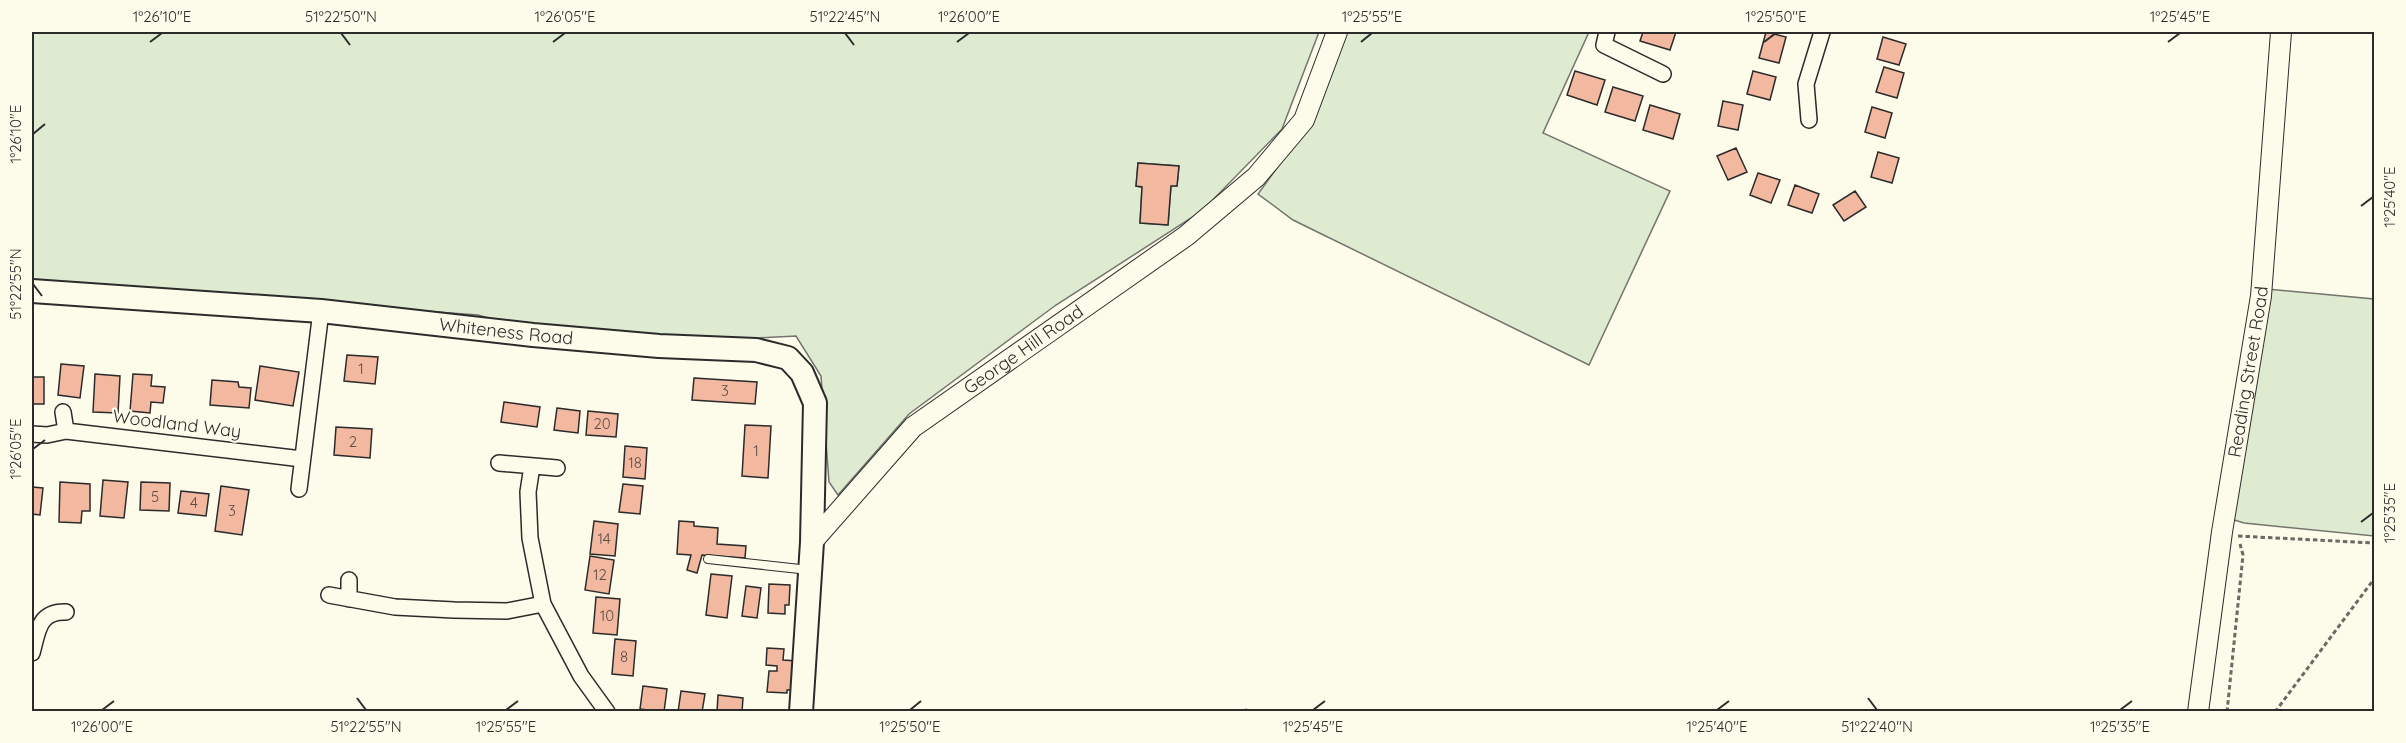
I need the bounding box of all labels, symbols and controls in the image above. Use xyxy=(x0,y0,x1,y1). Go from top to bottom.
text: 1°26'10"E xyxy=(133,7,191,26)
text: 51°22'50"N xyxy=(305,7,377,26)
text: 1°26'05"E xyxy=(534,7,596,26)
text: 51°22'45"N xyxy=(809,7,881,26)
text: 1°26'00"E xyxy=(938,7,1000,26)
text: 1°25'55"E xyxy=(1342,7,1402,26)
text: 1°25'50"E xyxy=(1745,7,1807,26)
text: 1°25'45"E xyxy=(2150,7,2210,26)
text: 1°26'10"E xyxy=(6,105,25,163)
text: 1°25'40"E xyxy=(2380,166,2399,228)
text: 51°22'55"N xyxy=(6,248,25,320)
street label: Reading Street Road xyxy=(2223,285,2273,459)
street label: George Hill Road xyxy=(959,299,1088,399)
street label: Whiteness Road xyxy=(438,312,574,349)
house number: 1 xyxy=(358,359,364,378)
house number: 3 xyxy=(721,381,729,400)
street label: Woodland Way xyxy=(111,404,243,443)
house number: 20 xyxy=(593,414,611,433)
text: 1°26'05"E xyxy=(6,418,25,480)
house number: 2 xyxy=(349,432,357,451)
house number: 1 xyxy=(753,441,759,460)
house number: 18 xyxy=(628,453,642,472)
text: 1°25'35"E xyxy=(2380,483,2399,543)
house number: 5 xyxy=(151,487,159,506)
house number: 4 xyxy=(190,493,198,512)
house number: 3 xyxy=(228,501,236,520)
house number: 14 xyxy=(597,529,611,548)
house number: 12 xyxy=(593,565,607,584)
house number: 10 xyxy=(600,606,614,625)
house number: 8 xyxy=(620,647,628,666)
text: 1°26'00"E xyxy=(71,717,133,736)
text: 51°22'55"N xyxy=(330,717,402,736)
text: 1°25'55"E xyxy=(476,717,536,736)
text: 1°25'50"E xyxy=(879,717,941,736)
text: 1°25'45"E xyxy=(1283,717,1343,736)
text: 1°25'40"E xyxy=(1686,717,1748,736)
text: 51°22'40"N xyxy=(1841,717,1913,736)
text: 1°25'35"E xyxy=(2090,717,2150,736)

